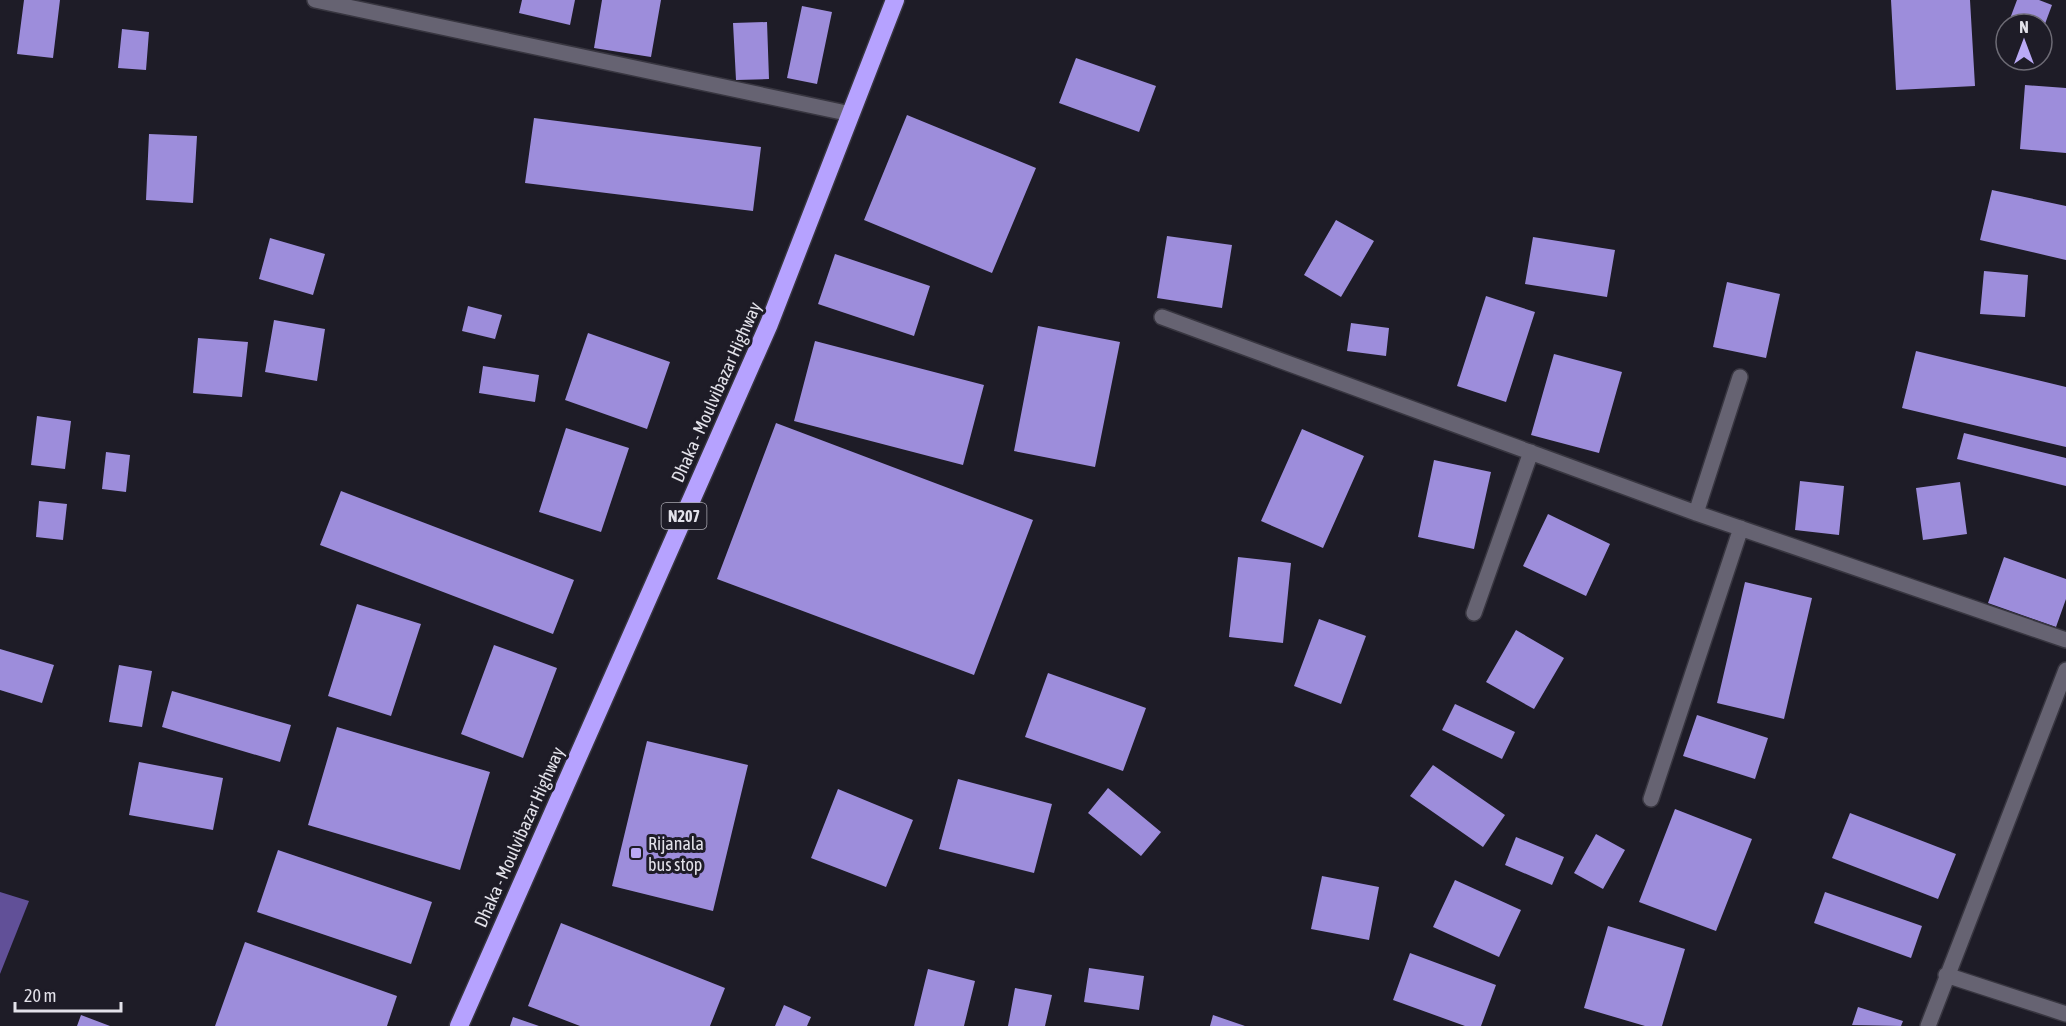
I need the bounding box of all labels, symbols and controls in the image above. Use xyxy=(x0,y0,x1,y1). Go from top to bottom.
north arrow xyxy=(1994,12,2054,72)
text: N xyxy=(2019,18,2029,36)
street label: Dhaka - Moulvibazar Highway xyxy=(667,299,765,485)
road number: N207 xyxy=(662,503,706,529)
street label: Dhaka - Moulvibazar Highway xyxy=(470,744,568,930)
place label: Rijanala bus stop xyxy=(648,833,704,875)
marker: Rijanala bus stop xyxy=(629,846,643,860)
scale bar xyxy=(15,975,122,1013)
text: 20 m xyxy=(24,985,56,1006)

